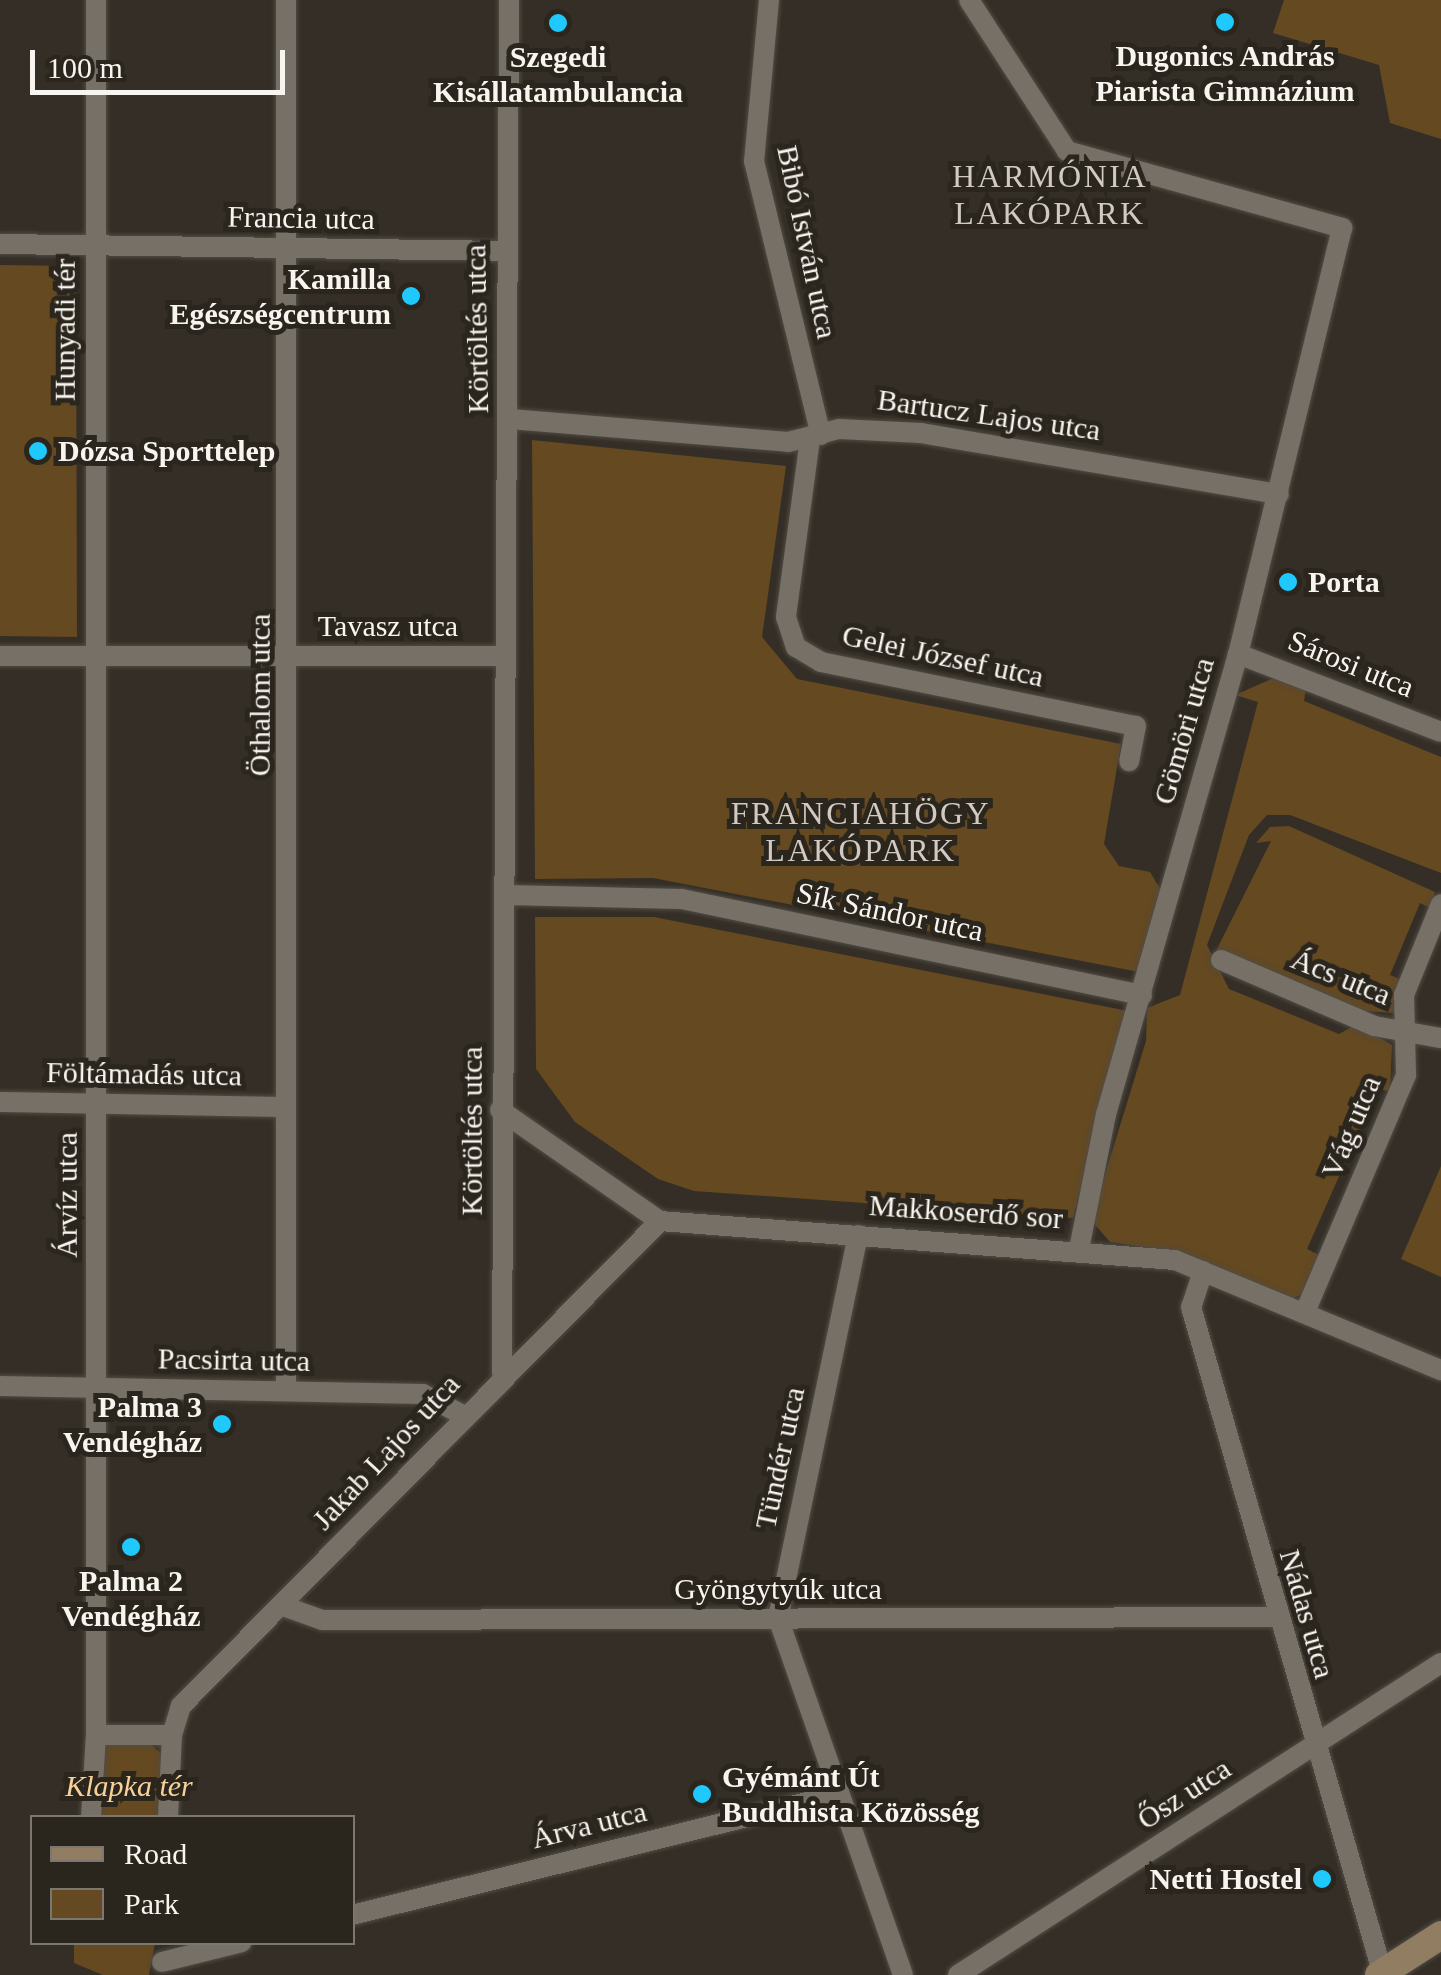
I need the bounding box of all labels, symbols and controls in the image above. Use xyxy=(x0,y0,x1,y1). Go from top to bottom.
marker: Dugonics András Piarista Gimnázium xyxy=(1214,11,1236,33)
marker: Szegedi Kisállatambulancia xyxy=(547,12,569,34)
scale bar xyxy=(35,30,290,92)
place label: Dugonics András Piarista Gimnázium xyxy=(1095,38,1355,108)
place label: Szegedi Kisállatambulancia xyxy=(433,39,683,110)
text: 100 m xyxy=(47,51,123,84)
street label: Bibó István utca xyxy=(769,142,845,342)
district label: HARMÓNIA LAKÓPARK xyxy=(952,158,1148,233)
street label: Francia utca xyxy=(227,199,375,237)
street label: Körtöltés utca xyxy=(458,244,496,414)
street label: Hunyadi tér xyxy=(47,259,83,401)
place label: Kamilla Egészségcentrum xyxy=(169,261,391,332)
marker: Kamilla Egészségcentrum xyxy=(400,285,422,307)
street label: Bartucz Lajos utca xyxy=(875,382,1103,448)
place label: Dózsa Sporttelep xyxy=(58,433,275,469)
marker: Dózsa Sporttelep xyxy=(27,440,49,462)
place label: Porta xyxy=(1308,564,1380,600)
marker: Porta xyxy=(1277,571,1299,593)
street label: Tavasz utca xyxy=(318,608,458,644)
street label: Öthalom utca xyxy=(242,614,278,776)
street label: Gelei József utca xyxy=(839,617,1047,695)
street label: Sárosi utca xyxy=(1283,622,1419,706)
street label: Gömöri utca xyxy=(1146,654,1222,808)
district label: FRANCIAHÖGY LAKÓPARK xyxy=(731,795,991,870)
street label: Sík Sándor utca xyxy=(793,875,987,949)
street label: Ács utca xyxy=(1286,941,1396,1013)
street label: Körtöltés utca xyxy=(454,1046,490,1216)
street label: Föltámadás utca xyxy=(46,1054,242,1094)
street label: Vág utca xyxy=(1313,1071,1389,1183)
street label: Árvíz utca xyxy=(49,1132,85,1258)
street label: Makkoserdő sor xyxy=(868,1187,1064,1237)
street label: Pacsirta utca xyxy=(157,1341,311,1379)
street label: Jakab Lajos utca xyxy=(305,1367,467,1537)
street label: Tündér utca xyxy=(747,1384,813,1532)
place label: Palma 3 Vendégház xyxy=(63,1389,202,1460)
marker: Palma 3 Vendégház xyxy=(211,1413,233,1435)
marker: Palma 2 Vendégház xyxy=(120,1536,142,1558)
street label: Nádas utca xyxy=(1271,1545,1343,1683)
place label: Palma 2 Vendégház xyxy=(62,1563,200,1634)
street label: Gyöngytyúk utca xyxy=(674,1571,882,1607)
street label: Ősz utca xyxy=(1131,1751,1237,1837)
place label: Gyémánt Út Buddhista Közösség xyxy=(722,1759,980,1830)
park label: Klapka tér xyxy=(65,1768,193,1804)
marker: Gyémánt Út Buddhista Közösség xyxy=(691,1783,713,1805)
street label: Árva utca xyxy=(528,1793,650,1857)
legend xyxy=(30,1815,355,1945)
text: Road xyxy=(124,1837,187,1870)
place label: Netti Hostel xyxy=(1150,1861,1302,1897)
marker: Netti Hostel xyxy=(1311,1868,1333,1890)
text: Park xyxy=(124,1887,179,1920)

